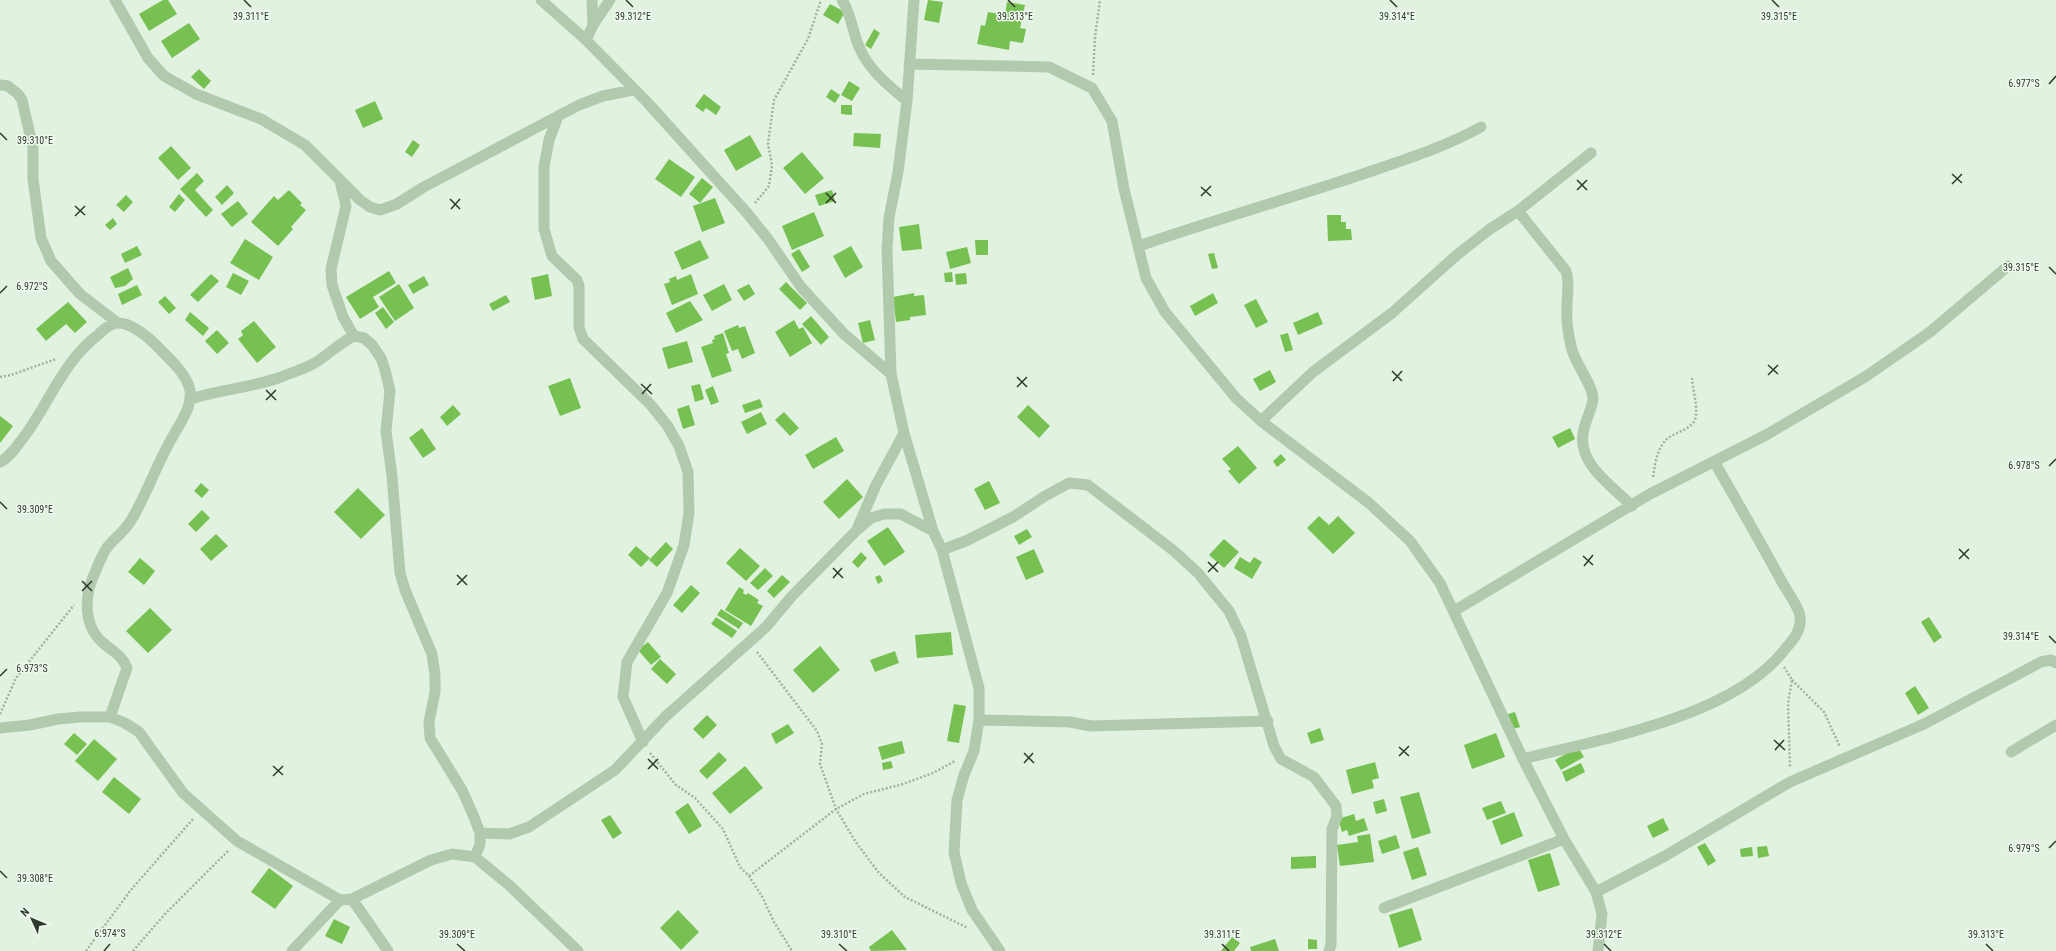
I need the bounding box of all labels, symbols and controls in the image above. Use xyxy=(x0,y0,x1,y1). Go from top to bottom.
text: 39.311°E xyxy=(233,11,269,22)
text: 39.312°E xyxy=(615,11,651,22)
text: 39.313°E xyxy=(997,11,1033,22)
text: 39.314°E xyxy=(1379,11,1415,22)
text: 39.315°E xyxy=(1761,11,1797,22)
text: 6.977°S xyxy=(2008,78,2040,89)
text: 39.310°E xyxy=(17,135,53,146)
text: 39.315°E xyxy=(2003,262,2039,273)
text: 6.972°S xyxy=(16,281,48,292)
text: 6.978°S xyxy=(2008,460,2040,471)
text: 39.309°E xyxy=(17,504,53,515)
text: 39.314°E xyxy=(2003,631,2039,642)
text: 6.973°S xyxy=(16,663,48,674)
text: 6.979°S xyxy=(2008,843,2040,854)
text: 39.308°E xyxy=(17,873,53,884)
north arrow xyxy=(12,899,52,939)
text: N xyxy=(18,905,32,919)
text: 6.974°S xyxy=(94,928,126,939)
text: 39.309°E xyxy=(439,929,475,940)
text: 39.310°E xyxy=(821,929,857,940)
text: 39.311°E xyxy=(1204,929,1240,940)
text: 39.312°E xyxy=(1586,929,1622,940)
text: 39.313°E xyxy=(1968,929,2004,940)

